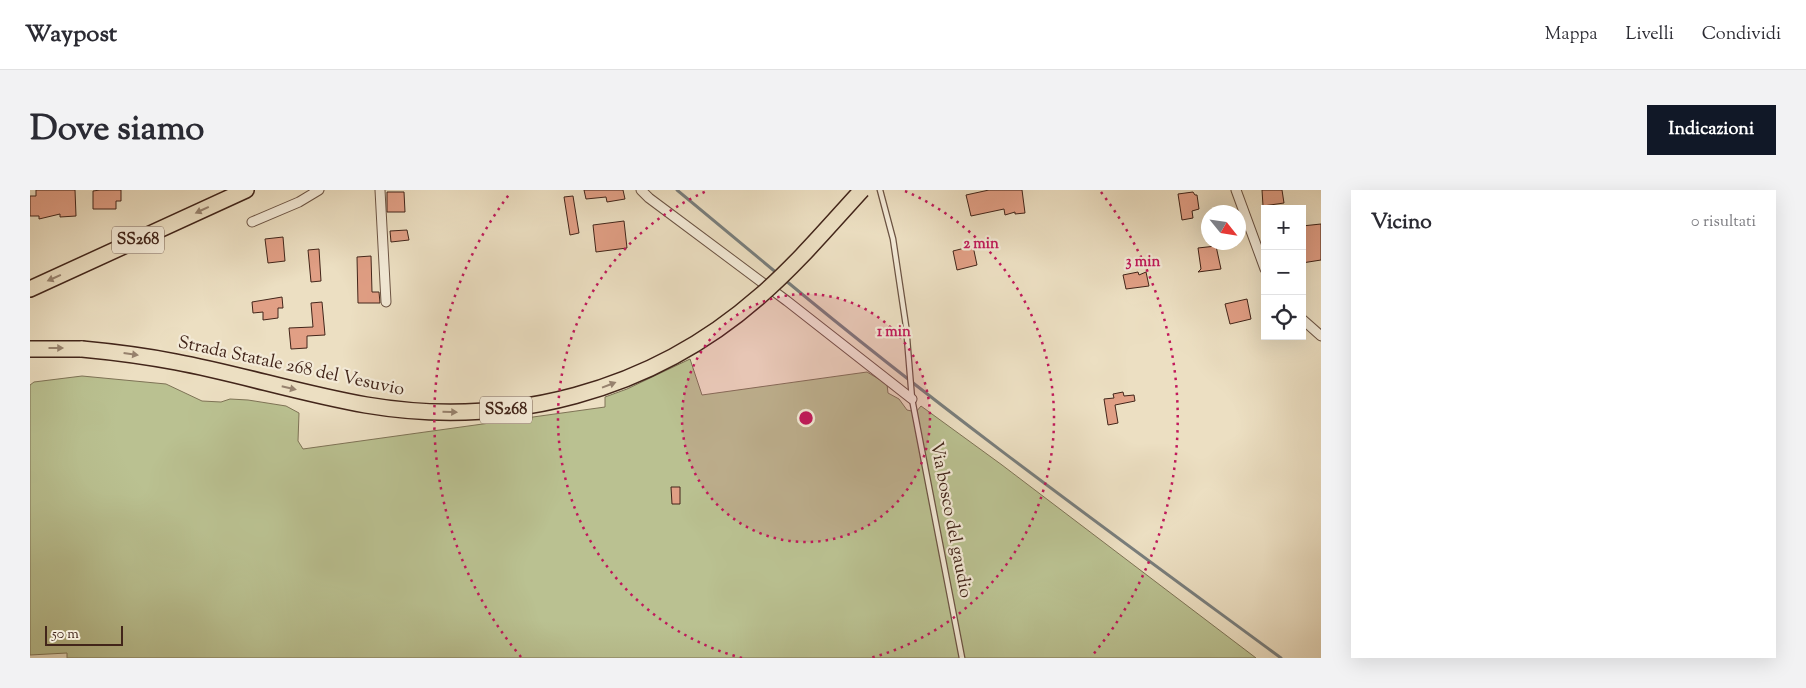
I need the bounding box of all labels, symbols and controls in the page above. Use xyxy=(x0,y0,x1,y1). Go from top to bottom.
text: Waypost xyxy=(25,18,117,52)
text: Mappa xyxy=(1545,22,1598,48)
text: Livelli xyxy=(1626,22,1674,48)
text: Condividi xyxy=(1702,22,1781,48)
text: Dove siamo xyxy=(30,105,204,156)
button: Indicazioni xyxy=(1647,105,1776,155)
north arrow xyxy=(1201,205,1246,250)
map controls xyxy=(1261,205,1306,340)
button: + xyxy=(1261,205,1306,250)
one-way arrow xyxy=(195,207,209,215)
text: Vicino xyxy=(1371,208,1432,238)
text: 0 risultati xyxy=(1691,211,1756,234)
road number: SS268 xyxy=(112,226,164,254)
text: 2 min xyxy=(963,234,999,255)
button: − xyxy=(1261,250,1306,295)
text: 3 min xyxy=(1126,252,1161,273)
one-way arrow xyxy=(47,274,61,282)
button: locate xyxy=(1261,295,1306,340)
text: 1 min xyxy=(877,322,911,343)
street label: Strada Statale 268 del Vesuvio xyxy=(175,330,407,404)
one-way arrow xyxy=(48,344,64,352)
one-way arrow xyxy=(123,350,139,358)
one-way arrow xyxy=(602,381,617,389)
one-way arrow xyxy=(282,384,297,392)
road number: SS268 xyxy=(480,396,532,424)
one-way arrow xyxy=(442,409,458,417)
centre of rings xyxy=(797,409,815,427)
street label: Via bosco del gaudio xyxy=(922,440,978,601)
scale bar xyxy=(45,623,122,646)
text: 50 m xyxy=(52,625,79,645)

